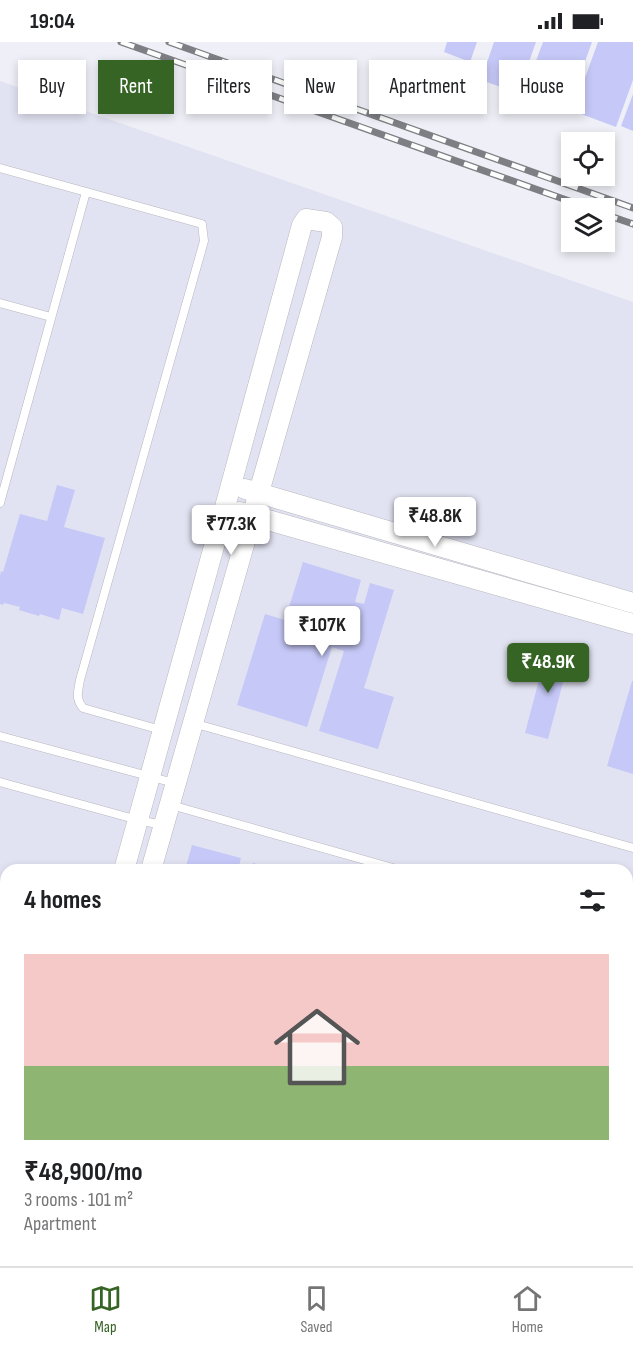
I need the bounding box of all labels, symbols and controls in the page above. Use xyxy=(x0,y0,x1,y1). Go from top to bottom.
text: 19:04 xyxy=(30,8,75,35)
chip: Buy xyxy=(18,60,86,114)
chip: Rent xyxy=(98,60,174,114)
chip: Filters xyxy=(186,60,272,114)
chip: New xyxy=(284,60,357,114)
chip: Apartment xyxy=(369,60,487,114)
chip: House xyxy=(499,60,585,114)
map controls xyxy=(561,132,615,252)
button: locate xyxy=(561,132,615,186)
button: layers xyxy=(561,198,615,252)
pin: ₹48.8K xyxy=(386,497,484,548)
text: ₹48.8K xyxy=(408,504,462,528)
pin: ₹77.3K xyxy=(182,505,280,556)
text: ₹77.3K xyxy=(206,512,256,536)
pin: ₹107K xyxy=(280,606,364,657)
text: ₹107K xyxy=(298,613,346,637)
pin: ₹48.9K xyxy=(499,643,597,694)
text: ₹48.9K xyxy=(521,650,575,674)
icon: filters xyxy=(576,884,609,917)
text: 4 homes xyxy=(24,885,101,916)
icon: home xyxy=(263,993,371,1101)
text: ₹48,900/mo xyxy=(24,1157,143,1188)
text: 3 rooms · 101 m² xyxy=(24,1188,133,1212)
text: Apartment xyxy=(24,1212,97,1236)
tab: Map xyxy=(89,1282,122,1337)
tab: Saved xyxy=(300,1282,333,1337)
tab: Home xyxy=(511,1282,544,1337)

